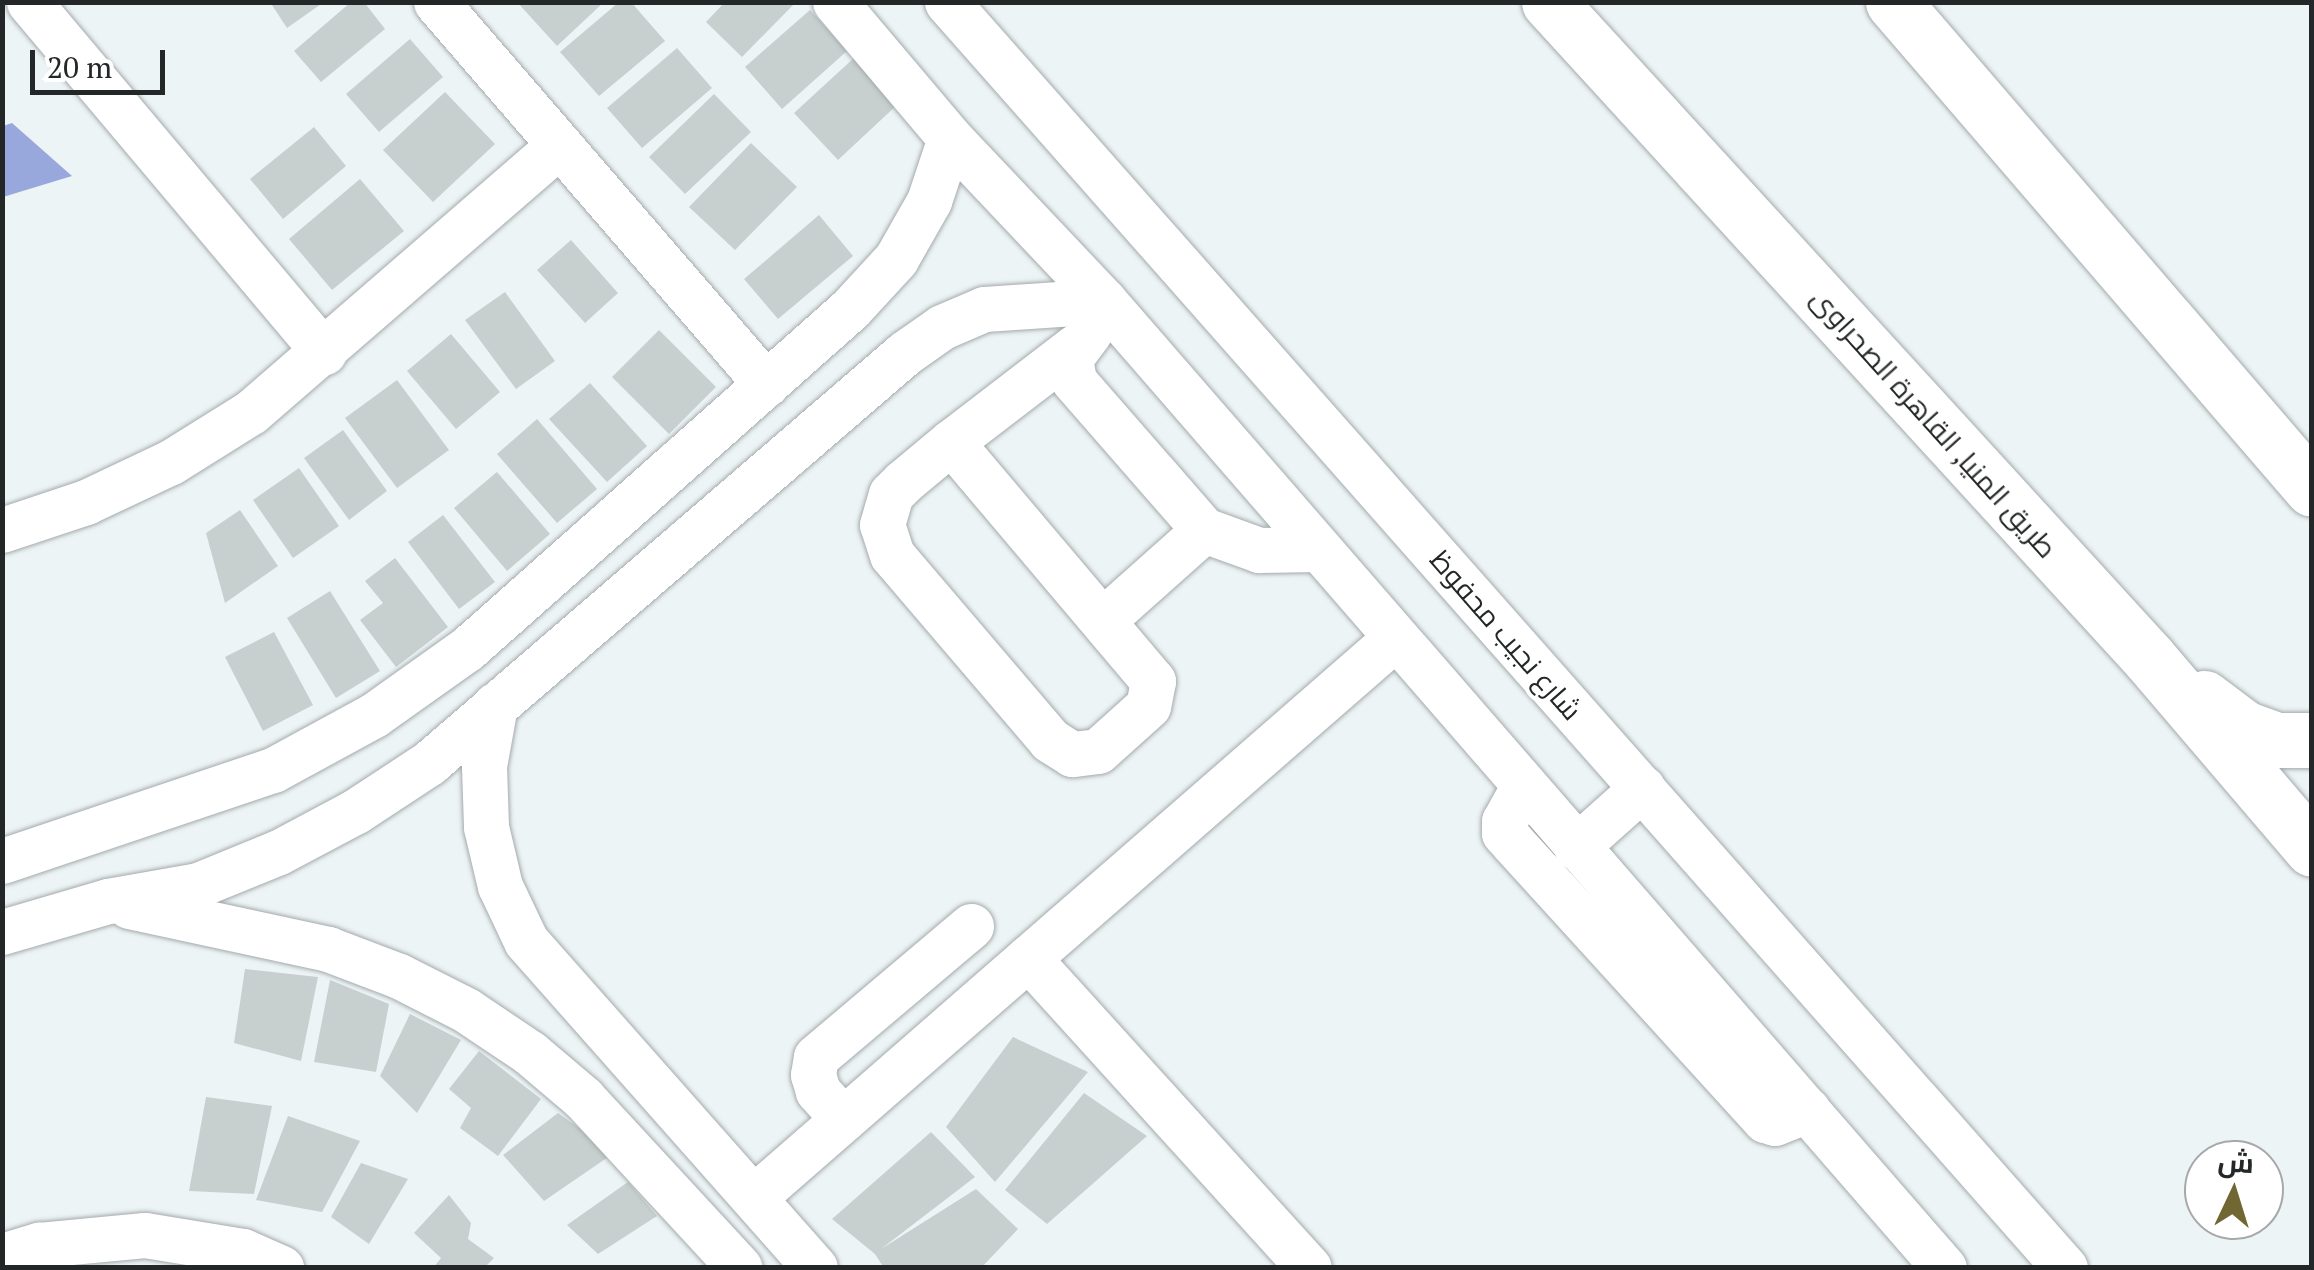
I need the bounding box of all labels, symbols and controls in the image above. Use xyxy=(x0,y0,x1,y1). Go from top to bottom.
scale bar xyxy=(35,30,170,92)
text: 20 m xyxy=(47,47,112,87)
street label: طريق المنيا, القاهرة الصحراوى xyxy=(1804,281,2064,565)
street label: شارع نجيب محفوظ xyxy=(1423,543,1589,727)
north arrow xyxy=(2184,1140,2284,1240)
text: ش xyxy=(2217,1142,2255,1181)

